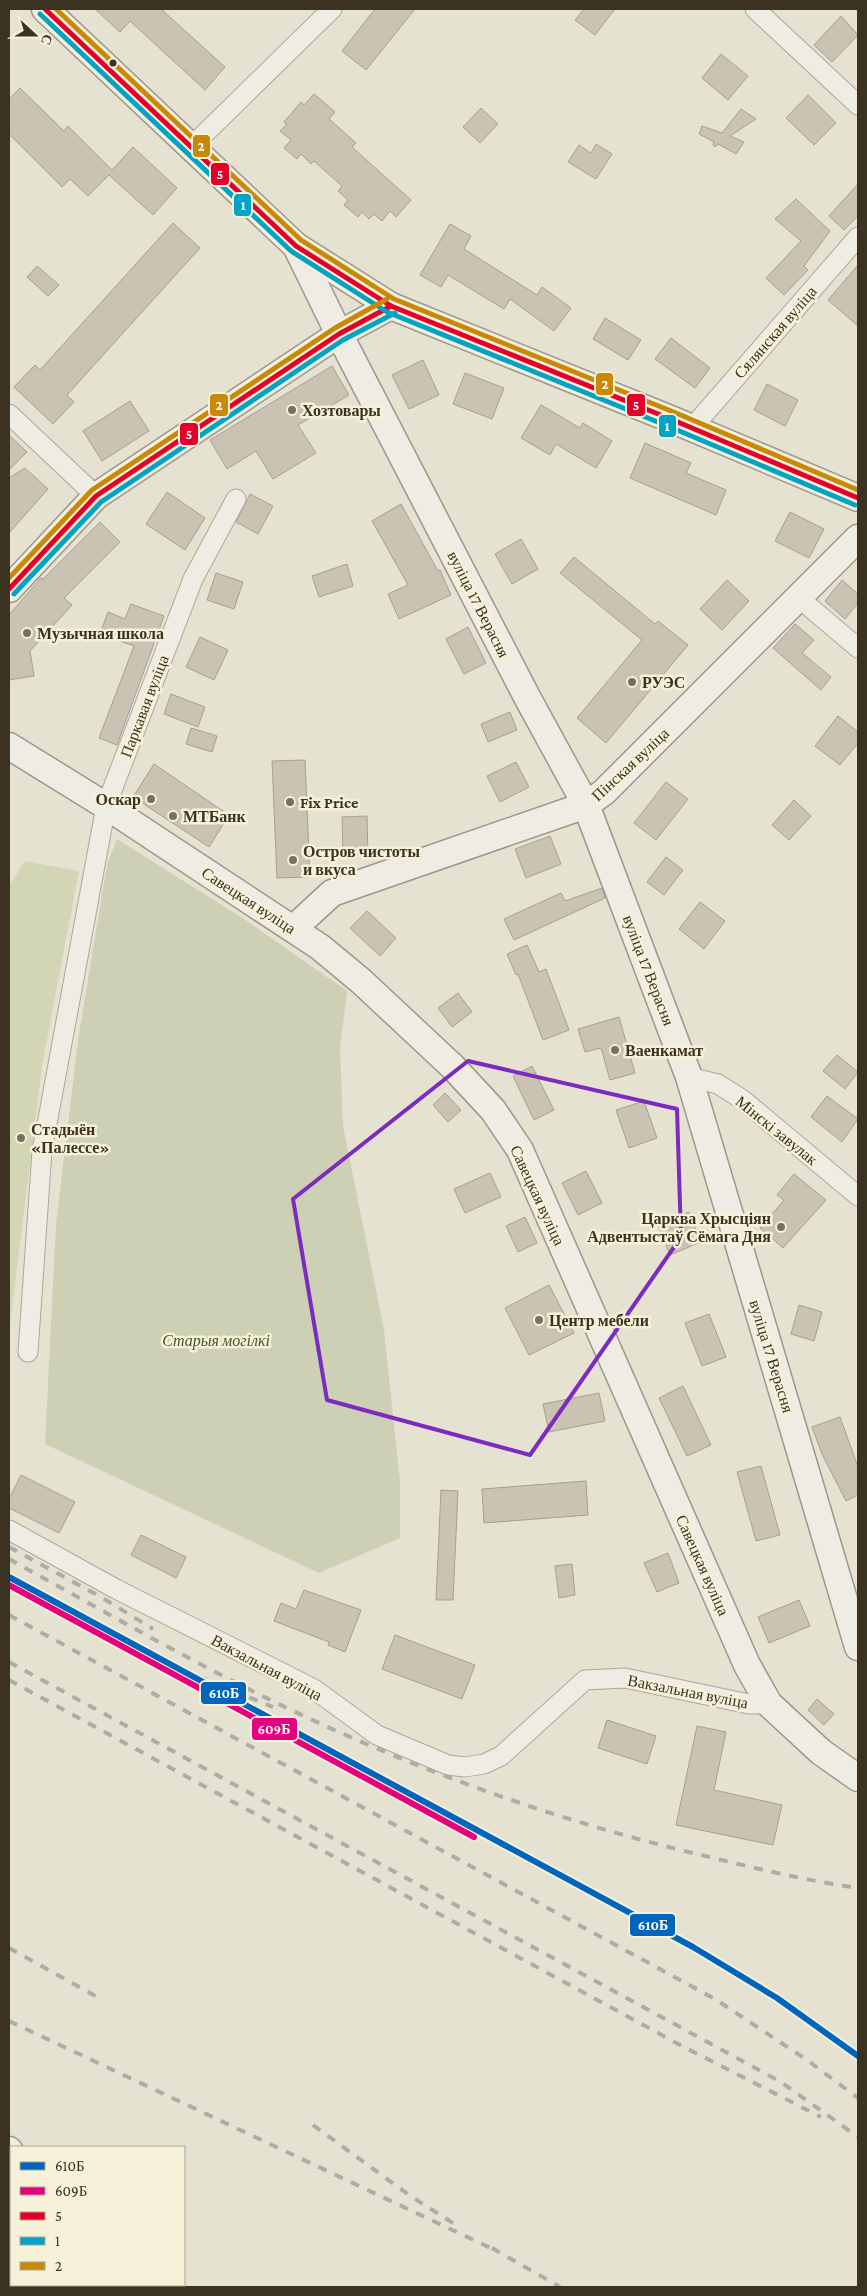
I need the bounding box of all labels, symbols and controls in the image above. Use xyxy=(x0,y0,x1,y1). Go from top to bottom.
north arrow xyxy=(10,10,60,60)
text: С xyxy=(38,32,56,47)
unlabelled marker xyxy=(108,58,118,68)
line badge: 2 xyxy=(192,134,211,158)
text: 2 xyxy=(197,138,205,154)
line badge: 5 xyxy=(210,162,230,186)
text: 5 xyxy=(217,166,224,182)
line badge: 1 xyxy=(233,193,252,217)
text: 1 xyxy=(240,197,246,213)
street label: Сялянская вуліца xyxy=(731,283,821,382)
line badge: 2 xyxy=(595,372,614,396)
text: 2 xyxy=(601,376,609,392)
line badge: 2 xyxy=(209,393,229,417)
line badge: 5 xyxy=(626,393,646,417)
text: 2 xyxy=(215,397,223,413)
text: 5 xyxy=(633,397,640,413)
place label: Хозтовары xyxy=(302,402,381,420)
marker: Хозтовары xyxy=(286,404,298,416)
line badge: 1 xyxy=(658,414,677,438)
text: 1 xyxy=(664,418,670,434)
line badge: 5 xyxy=(179,422,199,446)
text: 5 xyxy=(186,426,193,442)
street label: вуліца 17 Верасня xyxy=(444,548,513,661)
place label: Музычная школа xyxy=(37,625,164,643)
marker: Музычная школа xyxy=(21,627,33,639)
street label: Паркавая вуліца xyxy=(117,652,173,760)
place label: РУЭС xyxy=(642,674,685,691)
marker: РУЭС xyxy=(626,676,638,688)
street label: Пінская вуліца xyxy=(588,724,673,805)
place label: Оскар xyxy=(96,791,141,809)
marker: Оскар xyxy=(145,793,157,805)
place label: Fix Price xyxy=(300,794,359,811)
marker: Fix Price xyxy=(284,796,296,808)
place label: МТБанк xyxy=(183,808,247,825)
marker: МТБанк xyxy=(167,810,179,822)
place label: Остров чистоты и вкуса xyxy=(303,843,420,879)
marker: Остров чистоты и вкуса xyxy=(287,854,299,866)
street label: Савецкая вуліца xyxy=(198,864,299,938)
street label: вуліца 17 Верасня xyxy=(619,913,678,1029)
place label: Ваенкамат xyxy=(625,1042,703,1059)
marker: Ваенкамат xyxy=(609,1044,621,1056)
street label: Мінскі завулак xyxy=(732,1092,821,1169)
place label: Стадыён «Палессе» xyxy=(31,1121,109,1156)
marker: Стадыён «Палессе» xyxy=(15,1132,27,1144)
street label: Савецкая вуліца xyxy=(506,1143,568,1248)
place label: Царква Хрысціян Адвентыстаў Сёмага Дня xyxy=(587,1210,771,1246)
marker: Царква Хрысціян Адвентыстаў Сёмага Дня xyxy=(775,1221,787,1233)
street label: вуліца 17 Верасня xyxy=(745,1298,797,1415)
place label: Центр мебели xyxy=(549,1312,649,1330)
marker: Центр мебели xyxy=(533,1314,545,1326)
park label: Старыя могілкі xyxy=(162,1332,270,1350)
street label: Савецкая вуліца xyxy=(672,1512,732,1619)
street label: Вакзальная вуліца xyxy=(208,1631,325,1705)
street label: Вакзальная вуліца xyxy=(626,1671,750,1713)
line badge: 610Б xyxy=(200,1681,247,1705)
text: 610Б xyxy=(209,1685,239,1701)
line badge: 609Б xyxy=(251,1717,298,1741)
text: 609Б xyxy=(257,1721,291,1737)
line badge: 610Б xyxy=(629,1913,676,1937)
text: 610Б xyxy=(638,1917,668,1933)
legend xyxy=(10,2146,185,2286)
text: 610Б xyxy=(55,2158,85,2174)
text: 609Б xyxy=(55,2183,87,2199)
text: 5 xyxy=(55,2208,62,2224)
text: 1 xyxy=(55,2233,60,2249)
text: 2 xyxy=(55,2258,62,2274)

